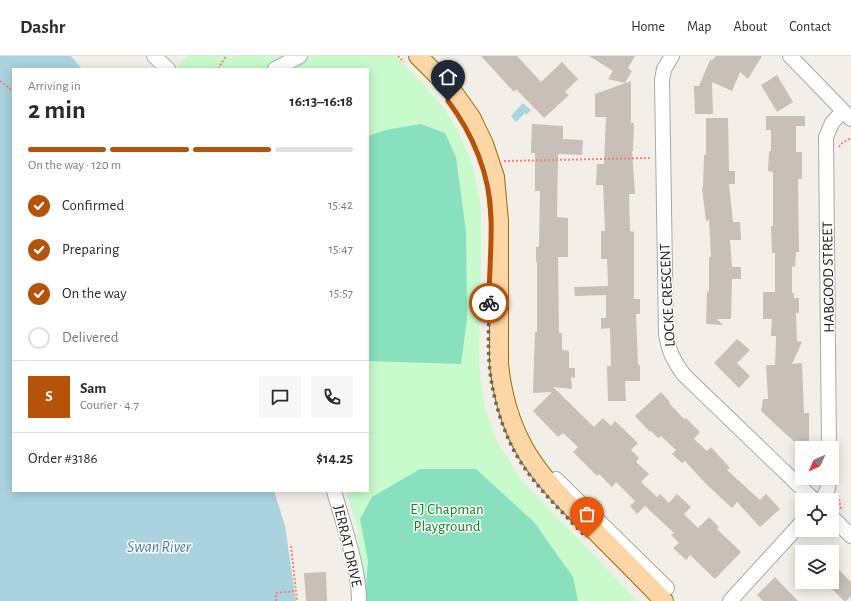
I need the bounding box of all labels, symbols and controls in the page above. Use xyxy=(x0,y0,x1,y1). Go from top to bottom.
text: Dashr xyxy=(20,18,65,37)
text: Home xyxy=(631,20,665,34)
text: Map xyxy=(687,20,711,34)
text: About xyxy=(733,20,767,34)
text: Contact xyxy=(789,20,831,34)
pin xyxy=(431,60,465,101)
icon: home xyxy=(437,66,459,88)
text: Arriving in xyxy=(28,80,81,93)
text: 16:13–16:18 xyxy=(289,94,353,109)
text: 2 min xyxy=(28,97,86,123)
text: On the way · 120 m xyxy=(28,159,121,172)
icon: check xyxy=(28,195,50,217)
text: Confirmed xyxy=(62,198,124,213)
text: 15:42 xyxy=(328,199,353,212)
street label: HABGOOD STREET xyxy=(820,220,837,333)
icon: check xyxy=(28,239,50,261)
text: Preparing xyxy=(62,242,119,257)
street label: LOCKE CRESCENT xyxy=(657,242,678,347)
text: 15:47 xyxy=(328,243,353,256)
icon: check xyxy=(28,283,50,305)
courier xyxy=(469,283,509,323)
text: On the way xyxy=(62,286,127,301)
text: 15:57 xyxy=(329,287,353,300)
icon: bike xyxy=(478,292,500,314)
text: Delivered xyxy=(62,330,119,345)
button: chat xyxy=(259,376,301,418)
button: phone xyxy=(311,376,353,418)
text: Sam xyxy=(80,381,106,396)
text: S xyxy=(45,389,53,404)
text: Courier · 4.7 xyxy=(80,399,139,412)
north arrow xyxy=(795,441,839,485)
map controls xyxy=(795,441,839,589)
text: Order #3186 xyxy=(28,451,98,466)
text: $14.25 xyxy=(316,451,353,466)
button: locate xyxy=(795,493,839,537)
pin xyxy=(570,497,604,538)
park label: E J Chapman Playground xyxy=(410,502,484,534)
icon: bag xyxy=(576,503,598,525)
street label: JERRAT DRIVE xyxy=(331,504,364,589)
water label: Swan River xyxy=(127,539,192,555)
button: layers xyxy=(795,545,839,589)

